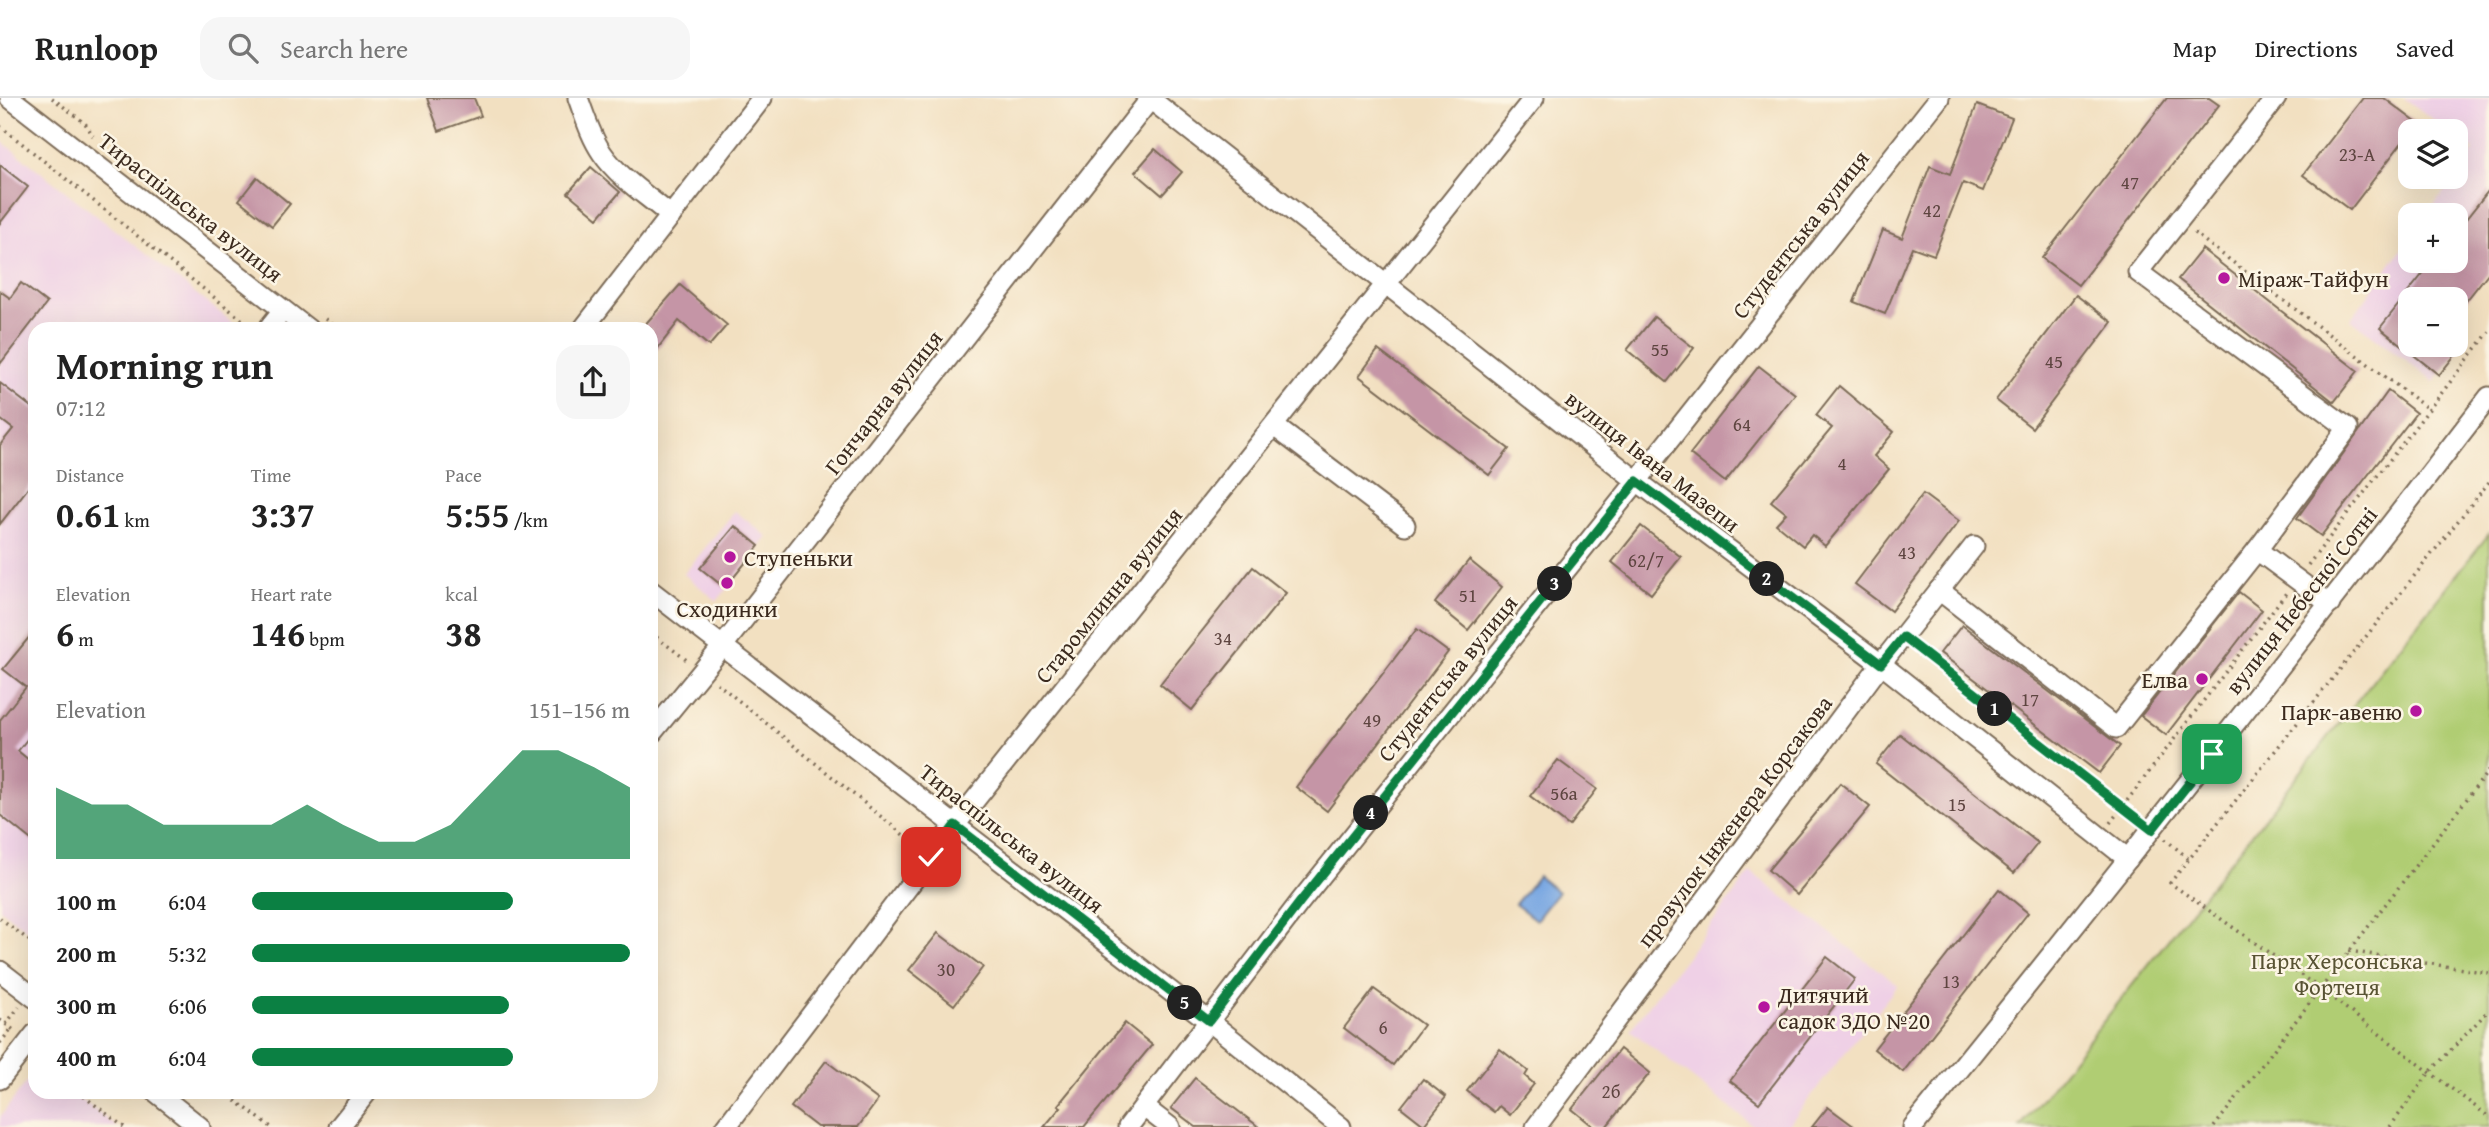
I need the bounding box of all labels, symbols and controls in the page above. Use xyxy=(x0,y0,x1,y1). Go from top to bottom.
search box xyxy=(200,17,690,80)
text: Runloop xyxy=(35,24,158,72)
icon: search xyxy=(224,29,262,67)
text: Search here xyxy=(280,29,408,68)
text: Map xyxy=(2173,31,2217,66)
text: Directions xyxy=(2255,31,2358,66)
text: Saved xyxy=(2396,31,2454,66)
map controls xyxy=(2398,119,2468,357)
button: layers xyxy=(2398,119,2468,189)
street label: Тираспільська вулиця xyxy=(92,124,291,290)
house number: 23-А xyxy=(2339,140,2376,168)
street label: Студентська вулиця xyxy=(1724,142,1877,325)
house number: 47 xyxy=(2121,168,2139,196)
house number: 42 xyxy=(1923,196,1941,224)
button: + xyxy=(2398,203,2468,273)
place label: Міраж-Тайфун xyxy=(2238,262,2389,295)
marker: Міраж-Тайфун xyxy=(2216,270,2232,286)
button: − xyxy=(2398,287,2468,357)
street label: Гончарна вулиця xyxy=(816,323,950,481)
house number: 55 xyxy=(1651,335,1669,363)
text: Morning run xyxy=(56,337,273,393)
button: share xyxy=(556,345,630,419)
house number: 45 xyxy=(2045,347,2063,375)
street label: вулиця Івана Мазепи xyxy=(1558,382,1748,540)
text: 07:12 xyxy=(56,391,106,424)
house number: 64 xyxy=(1733,410,1751,438)
house number: 4 xyxy=(1837,449,1847,477)
text: Distance xyxy=(56,461,124,489)
text: Time xyxy=(251,461,291,489)
text: Pace xyxy=(445,461,482,489)
text: 0.61 xyxy=(56,489,120,540)
text: 3:37 xyxy=(251,489,315,540)
text: 5:55 xyxy=(445,489,510,540)
street label: вулиця Небесної Сотні xyxy=(2217,499,2385,701)
street label: Старомлинна вулиця xyxy=(1027,500,1190,690)
text: km xyxy=(120,506,150,534)
text: /km xyxy=(510,506,548,534)
house number: 43 xyxy=(1898,538,1916,566)
place label: Ступеньки xyxy=(744,541,853,574)
house number: 62/7 xyxy=(1628,546,1664,574)
marker: Ступеньки xyxy=(722,549,738,565)
pin: 2 xyxy=(1750,561,1784,596)
text: 2 xyxy=(1762,564,1771,592)
pin: 3 xyxy=(1538,566,1572,602)
text: 3 xyxy=(1550,569,1559,597)
marker: Сходинки xyxy=(719,575,735,591)
text: Elevation xyxy=(56,580,130,608)
text: Heart rate xyxy=(251,580,332,608)
text: kcal xyxy=(445,580,478,608)
house number: 51 xyxy=(1459,581,1477,609)
street label: Студентська вулиця xyxy=(1369,587,1525,768)
place label: Сходинки xyxy=(676,592,778,625)
text: 6 xyxy=(56,608,74,659)
text: 146 xyxy=(251,608,305,659)
text: 38 xyxy=(445,608,482,659)
house number: 34 xyxy=(1214,624,1232,652)
text: m xyxy=(74,625,94,653)
text: bpm xyxy=(305,625,345,653)
place label: Елва xyxy=(2142,663,2188,696)
marker: Елва xyxy=(2194,671,2210,687)
house number: 17 xyxy=(2021,685,2039,713)
street label: провулок Інженера Корсакова xyxy=(1628,688,1840,954)
pin: 1 xyxy=(1978,692,2012,726)
text: Elevation xyxy=(56,693,146,726)
text: 151–156 m xyxy=(529,693,630,726)
text: 1 xyxy=(1990,694,1999,722)
place label: Парк-авеню xyxy=(2281,695,2402,728)
marker: Парк-авеню xyxy=(2408,703,2424,719)
house number: 49 xyxy=(1363,706,1381,734)
pin xyxy=(2182,724,2242,784)
icon: arrive xyxy=(2193,735,2231,773)
street label: Тираспільська вулиця xyxy=(913,755,1112,921)
house number: 56а xyxy=(1550,779,1578,807)
house number: 15 xyxy=(1948,790,1966,818)
pin: 4 xyxy=(1354,796,1388,830)
text: 4 xyxy=(1366,798,1375,826)
pin xyxy=(901,827,961,887)
icon: check xyxy=(912,838,950,876)
text: 100 m xyxy=(56,885,117,918)
text: 6:04 xyxy=(168,885,207,918)
text: 200 m xyxy=(56,937,117,970)
text: 5:32 xyxy=(168,937,207,970)
park label: Парк Херсонська Фортеця xyxy=(2251,944,2423,1003)
house number: 30 xyxy=(937,955,955,983)
house number: 13 xyxy=(1942,967,1960,995)
place label: Дитячий садок ЗДО №20 xyxy=(1777,978,1930,1037)
pin: 5 xyxy=(1168,986,1202,1020)
text: 5 xyxy=(1180,988,1189,1016)
text: 300 m xyxy=(56,989,117,1022)
text: 6:06 xyxy=(168,989,207,1022)
marker: Дитячий садок ЗДО №20 xyxy=(1756,999,1772,1015)
house number: 6 xyxy=(1378,1013,1388,1041)
text: 400 m xyxy=(56,1041,117,1074)
text: 6:04 xyxy=(168,1041,207,1074)
house number: 2б xyxy=(1602,1077,1621,1105)

